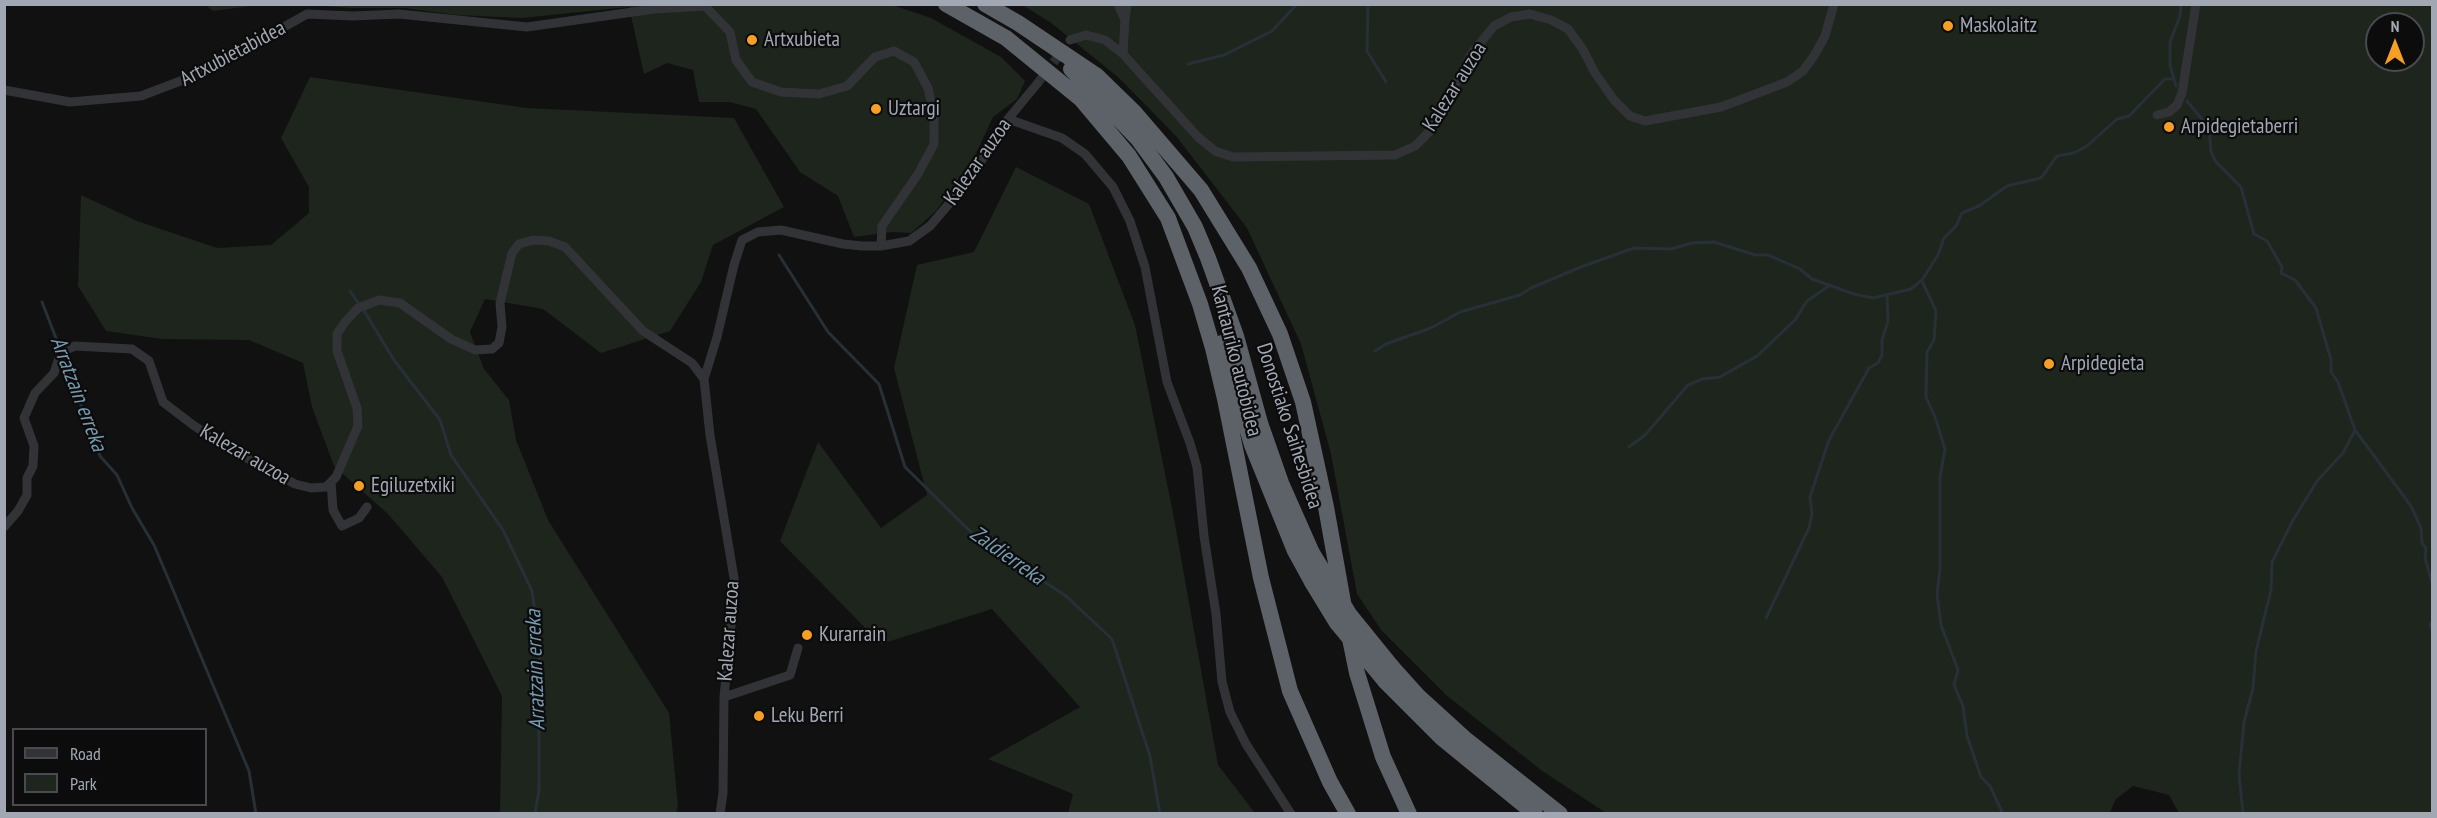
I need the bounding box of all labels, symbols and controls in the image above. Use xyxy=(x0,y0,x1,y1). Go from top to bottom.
north arrow xyxy=(2365,12,2425,72)
place label: Maskolaitz xyxy=(1960,13,2037,39)
street label: Artxubietabidea xyxy=(176,16,290,92)
text: N xyxy=(2391,16,2399,36)
marker: Maskolaitz xyxy=(1941,19,1955,33)
place label: Artxubieta xyxy=(764,27,840,53)
marker: Artxubieta xyxy=(745,33,759,47)
street label: Kalezar auzoa xyxy=(1418,38,1492,136)
place label: Uztargi xyxy=(888,96,940,122)
marker: Uztargi xyxy=(869,102,883,116)
street label: Kalezar auzoa xyxy=(939,114,1017,210)
place label: Arpidegietaberri xyxy=(2181,114,2298,140)
marker: Arpidegietaberri xyxy=(2162,120,2176,134)
street label: Kantauriko autobidea xyxy=(1205,283,1267,439)
water label: Arratzain erreka xyxy=(44,333,112,455)
street label: Donostiako Saihesbidea xyxy=(1250,340,1328,512)
place label: Arpidegieta xyxy=(2061,351,2144,377)
marker: Arpidegieta xyxy=(2042,357,2056,371)
street label: Kalezar auzoa xyxy=(195,419,295,491)
place label: Egiluzetxiki xyxy=(371,473,455,499)
marker: Egiluzetxiki xyxy=(352,479,366,493)
water label: Zaldierreka xyxy=(965,521,1049,591)
street label: Kalezar auzoa xyxy=(713,580,745,682)
water label: Arratzain erreka xyxy=(521,609,551,731)
place label: Kurarrain xyxy=(819,622,886,648)
marker: Kurarrain xyxy=(800,628,814,642)
place label: Leku Berri xyxy=(771,703,844,729)
marker: Leku Berri xyxy=(752,709,766,723)
legend xyxy=(12,728,207,806)
text: Road xyxy=(70,742,101,765)
text: Park xyxy=(70,772,97,795)

